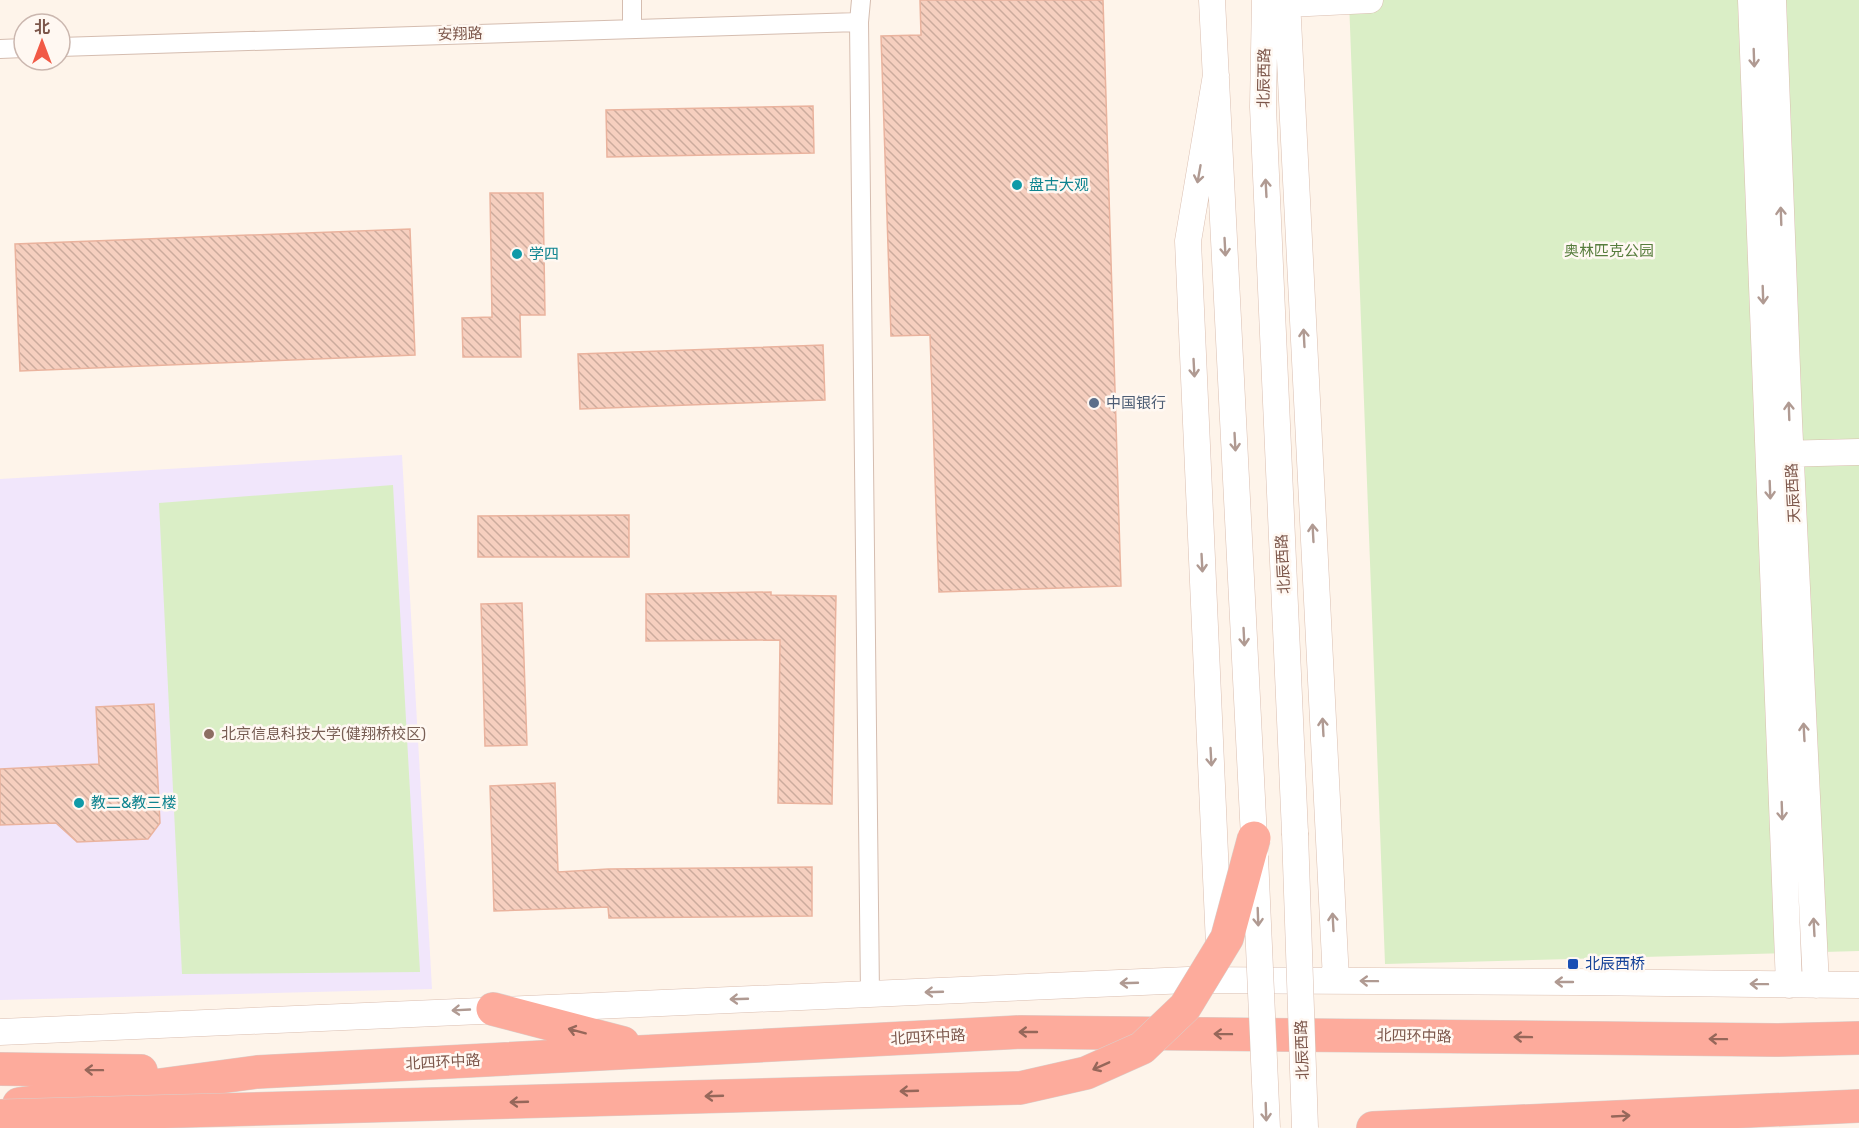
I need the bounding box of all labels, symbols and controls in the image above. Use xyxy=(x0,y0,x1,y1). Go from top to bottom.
north arrow xyxy=(12,12,72,72)
text: 北 xyxy=(34,18,50,37)
street label: 安翔路 xyxy=(437,24,483,44)
street label: 北辰西路 xyxy=(1254,48,1274,108)
one-way arrow xyxy=(1748,48,1759,68)
one-way arrow xyxy=(1194,164,1205,183)
place label: 盘古大观 xyxy=(1029,176,1089,194)
marker: 盘古大观 xyxy=(1010,178,1024,192)
one-way arrow xyxy=(1261,178,1272,198)
one-way arrow xyxy=(1776,207,1787,227)
one-way arrow xyxy=(1219,237,1230,257)
park label: 奥林匹克公园 xyxy=(1564,242,1654,260)
place label: 学四 xyxy=(529,245,559,263)
marker: 学四 xyxy=(510,247,524,261)
one-way arrow xyxy=(1757,285,1768,305)
one-way arrow xyxy=(1298,328,1309,348)
one-way arrow xyxy=(1188,357,1199,377)
place label: 中国银行 xyxy=(1106,394,1166,412)
marker: 中国银行 xyxy=(1087,396,1101,410)
one-way arrow xyxy=(1783,402,1794,422)
one-way arrow xyxy=(1229,431,1240,451)
street label: 天辰西路 xyxy=(1782,463,1804,523)
one-way arrow xyxy=(1764,480,1775,500)
one-way arrow xyxy=(1308,523,1319,543)
street label: 北辰西路 xyxy=(1272,534,1294,594)
one-way arrow xyxy=(1197,552,1208,572)
one-way arrow xyxy=(1239,626,1250,646)
one-way arrow xyxy=(1317,718,1328,738)
one-way arrow xyxy=(1799,722,1810,742)
place label: 北京信息科技大学(健翔桥校区) xyxy=(221,725,426,743)
marker: 北京信息科技大学(健翔桥校区) xyxy=(202,727,216,741)
one-way arrow xyxy=(1206,747,1217,767)
place label: 教二&教三楼 xyxy=(91,794,176,812)
marker: 教二&教三楼 xyxy=(72,796,86,810)
one-way arrow xyxy=(1776,800,1788,820)
one-way arrow xyxy=(1252,907,1263,927)
one-way arrow xyxy=(1327,913,1338,933)
one-way arrow xyxy=(1808,917,1819,937)
place label: 北辰西桥 xyxy=(1585,955,1645,973)
marker: 北辰西桥 xyxy=(1566,957,1580,971)
one-way arrow xyxy=(1359,975,1379,987)
one-way arrow xyxy=(1554,976,1574,988)
one-way arrow xyxy=(1120,977,1140,989)
one-way arrow xyxy=(1749,978,1769,989)
one-way arrow xyxy=(925,986,945,997)
one-way arrow xyxy=(730,994,750,1005)
one-way arrow xyxy=(451,1005,471,1016)
street label: 北辰西路 xyxy=(1292,1020,1312,1080)
one-way arrow xyxy=(568,1025,587,1036)
street label: 北四环中路 xyxy=(890,1026,966,1048)
one-way arrow xyxy=(1018,1026,1038,1038)
street label: 北四环中路 xyxy=(1376,1026,1452,1046)
one-way arrow xyxy=(1213,1028,1233,1040)
one-way arrow xyxy=(1513,1031,1533,1043)
one-way arrow xyxy=(1708,1033,1728,1045)
street label: 北四环中路 xyxy=(405,1051,481,1073)
one-way arrow xyxy=(1092,1061,1110,1072)
one-way arrow xyxy=(84,1064,104,1076)
one-way arrow xyxy=(899,1085,919,1097)
one-way arrow xyxy=(704,1091,724,1102)
one-way arrow xyxy=(509,1096,529,1107)
one-way arrow xyxy=(1260,1101,1272,1121)
one-way arrow xyxy=(1610,1111,1630,1122)

